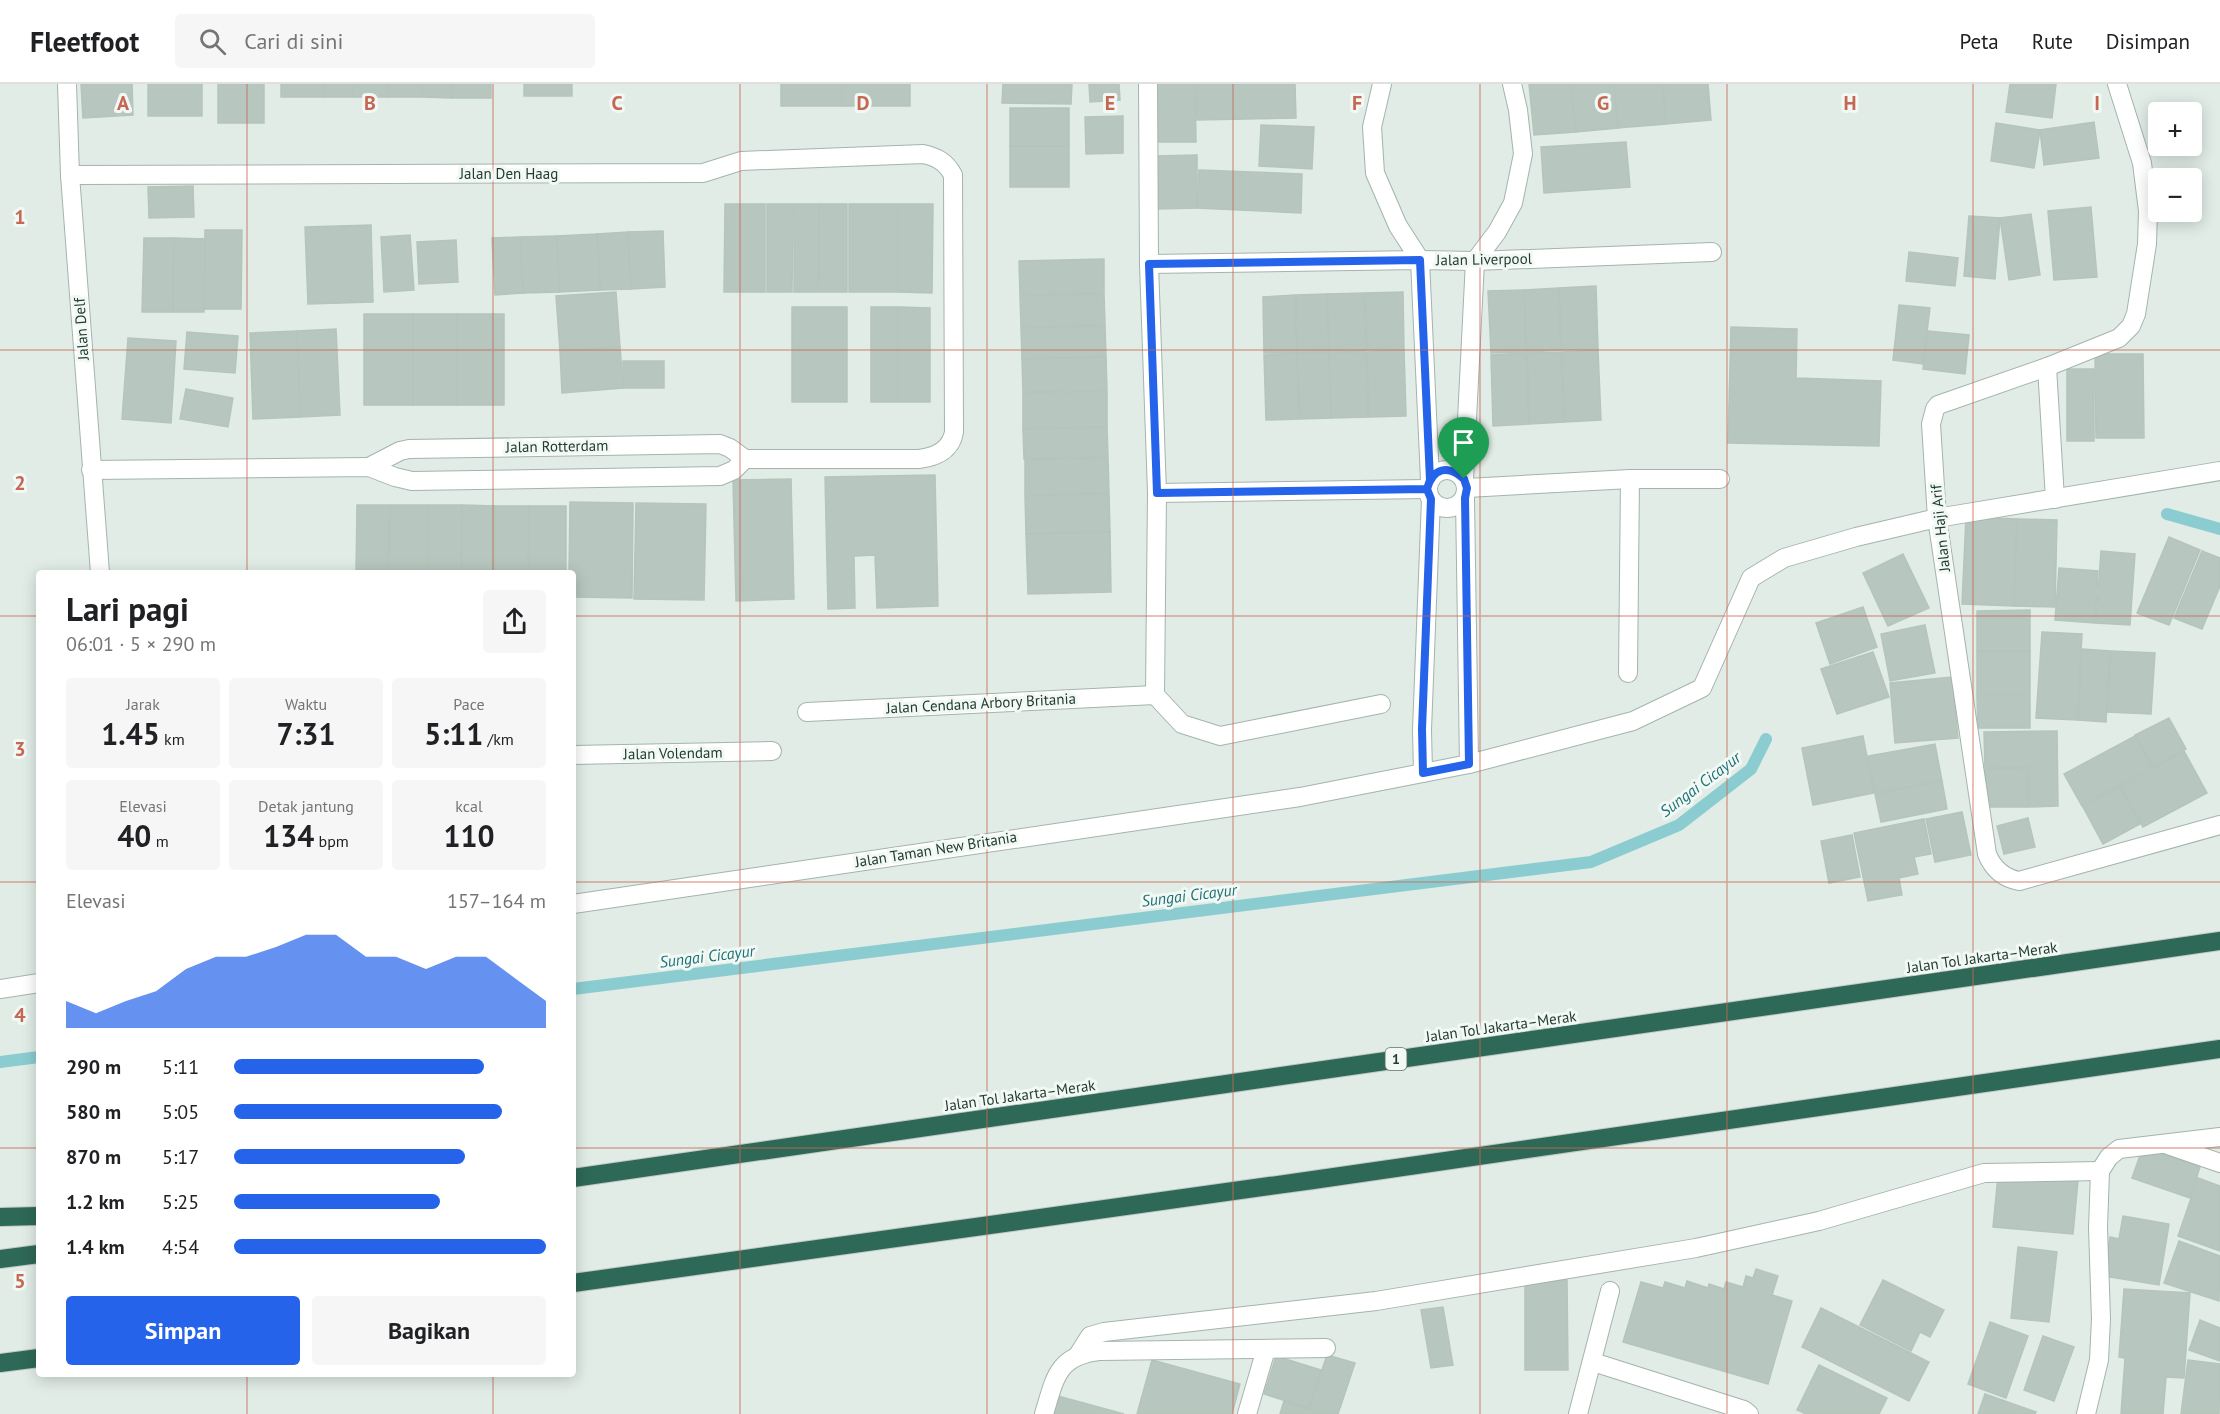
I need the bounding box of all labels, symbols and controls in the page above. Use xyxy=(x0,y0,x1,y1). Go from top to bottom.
search box xyxy=(175,14,595,68)
text: Fleetfoot xyxy=(30,23,139,60)
icon: search xyxy=(196,25,229,58)
text: Cari di sini xyxy=(244,27,343,55)
text: Peta xyxy=(1959,28,1999,55)
text: Rute xyxy=(2032,28,2073,55)
text: Disimpan xyxy=(2106,28,2190,55)
text: A xyxy=(117,90,130,116)
text: B xyxy=(364,90,376,116)
text: C xyxy=(611,90,623,116)
text: D xyxy=(857,90,870,116)
text: E xyxy=(1105,90,1115,116)
text: F xyxy=(1352,90,1362,116)
text: G xyxy=(1597,90,1609,116)
text: H xyxy=(1843,90,1857,116)
text: I xyxy=(2094,90,2100,116)
map controls xyxy=(2148,102,2202,222)
button: + xyxy=(2148,102,2202,156)
street label: Jalan Den Haag xyxy=(459,164,558,183)
button: − xyxy=(2148,168,2202,222)
text: 1 xyxy=(14,204,26,230)
street label: Jalan Liverpool xyxy=(1435,249,1533,269)
street label: Jalan Delf xyxy=(69,296,93,362)
pin xyxy=(1438,417,1489,479)
icon: arrive xyxy=(1447,426,1480,459)
street label: Jalan Rotterdam xyxy=(505,436,608,456)
text: 2 xyxy=(14,470,26,496)
street label: Jalan Haji Arif xyxy=(1926,482,1954,574)
text: Lari pagi xyxy=(66,587,189,630)
button: share xyxy=(483,590,546,653)
text: 06:01 · 5 × 290 m xyxy=(66,631,216,657)
street label: Jalan Cendana Arbory Britania xyxy=(885,689,1076,718)
text: Jarak xyxy=(126,694,160,714)
text: Waktu xyxy=(285,694,327,714)
text: Pace xyxy=(453,694,485,714)
text: 1.45 xyxy=(101,714,160,753)
text: 7:31 xyxy=(276,714,336,753)
text: 5:11 xyxy=(424,714,483,753)
text: km xyxy=(160,729,185,749)
text: /km xyxy=(483,729,514,749)
text: 3 xyxy=(14,736,26,762)
street label: Jalan Volendam xyxy=(622,743,723,763)
water label: Sungai Cicayur xyxy=(1656,746,1746,821)
text: Elevasi xyxy=(119,796,167,816)
text: Detak jantung xyxy=(258,796,354,816)
text: kcal xyxy=(455,796,483,816)
text: 40 xyxy=(117,816,151,855)
text: 134 xyxy=(263,816,314,855)
text: 110 xyxy=(443,816,495,855)
street label: Jalan Taman New Britania xyxy=(853,827,1018,871)
text: m xyxy=(151,831,169,851)
text: bpm xyxy=(314,831,349,851)
water label: Sungai Cicayur xyxy=(1140,879,1240,911)
text: Elevasi xyxy=(66,888,126,914)
text: 157–164 m xyxy=(447,888,546,914)
street label: Jalan Tol Jakarta–Merak xyxy=(1905,937,2059,977)
water label: Sungai Cicayur xyxy=(658,940,758,972)
text: 4 xyxy=(14,1002,26,1028)
street label: Jalan Tol Jakarta–Merak xyxy=(1424,1006,1578,1046)
road number: 1 xyxy=(1386,1048,1406,1070)
text: 290 m xyxy=(66,1054,121,1080)
text: 5:11 xyxy=(162,1054,199,1080)
street label: Jalan Tol Jakarta–Merak xyxy=(943,1075,1097,1115)
text: 580 m xyxy=(66,1099,121,1125)
text: 5:05 xyxy=(162,1099,199,1125)
text: 870 m xyxy=(66,1144,121,1170)
text: 5:17 xyxy=(162,1144,199,1170)
text: 1.2 km xyxy=(66,1189,125,1215)
text: 5:25 xyxy=(162,1189,199,1215)
text: 1.4 km xyxy=(66,1234,125,1260)
text: 4:54 xyxy=(162,1234,199,1260)
text: 5 xyxy=(14,1268,26,1294)
button: Simpan xyxy=(66,1296,300,1365)
button: Bagikan xyxy=(312,1296,546,1365)

